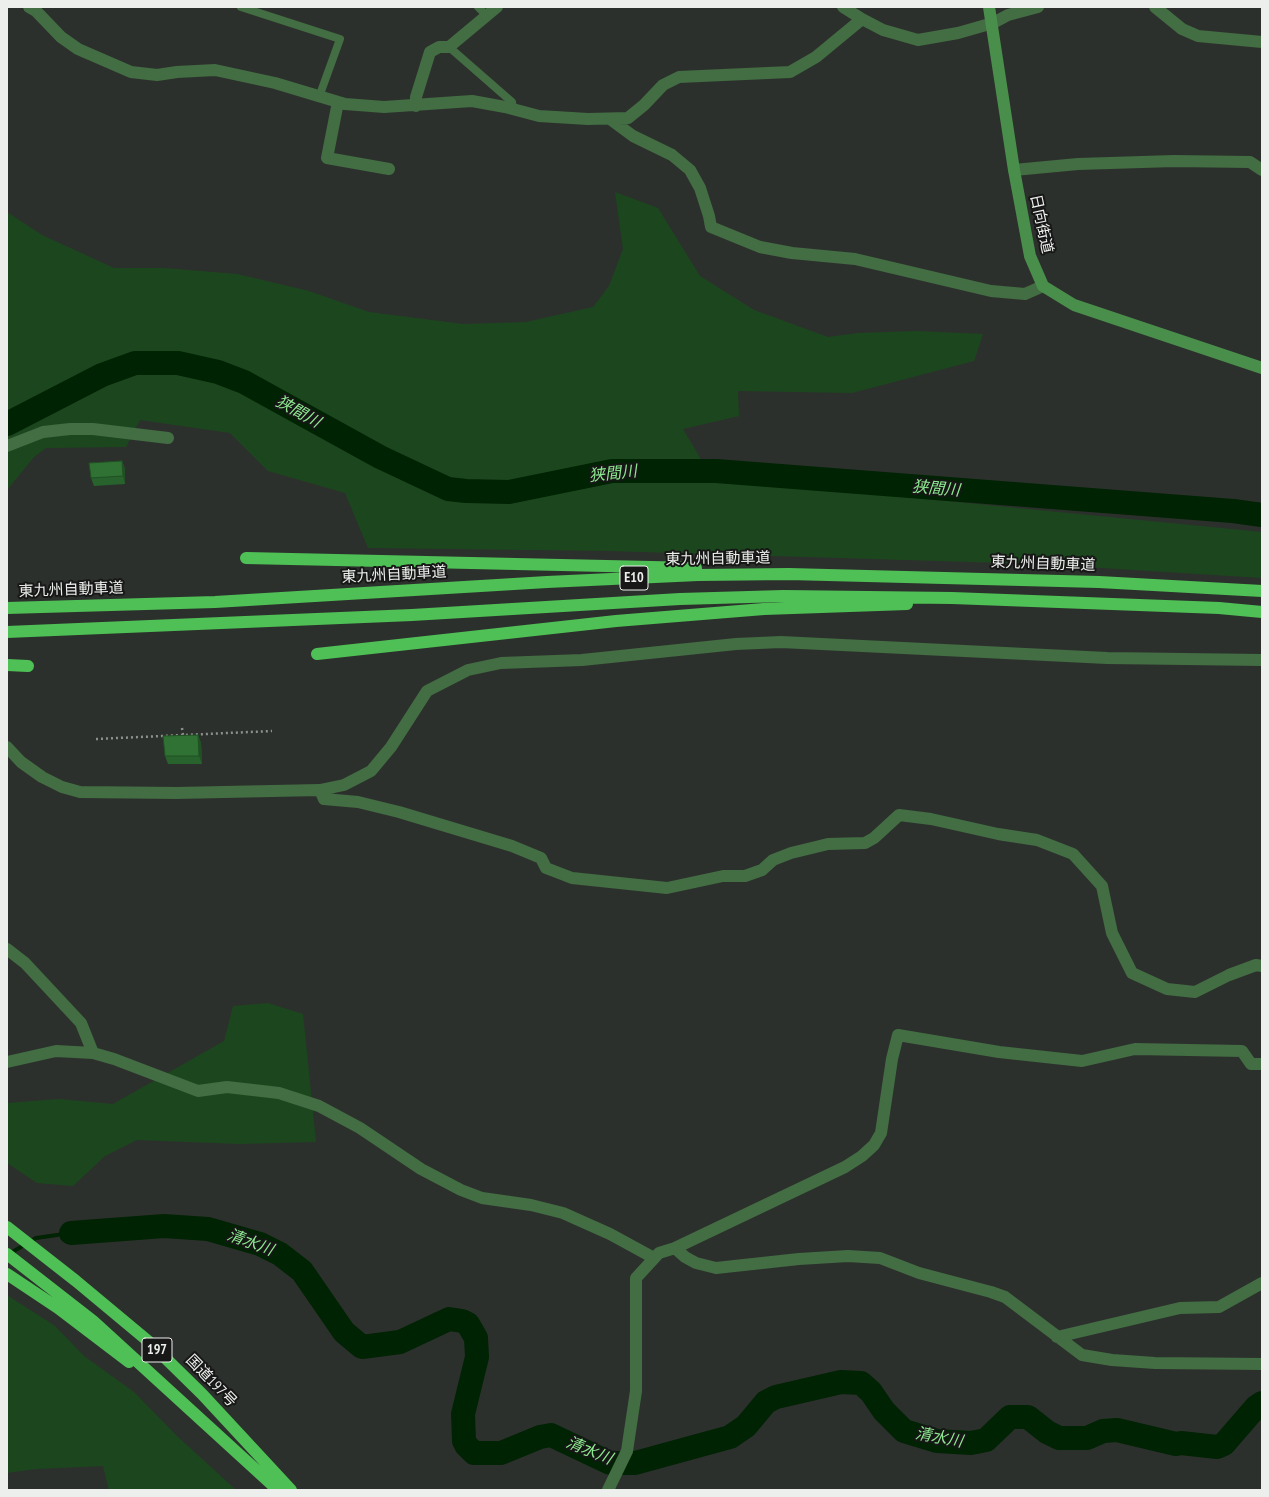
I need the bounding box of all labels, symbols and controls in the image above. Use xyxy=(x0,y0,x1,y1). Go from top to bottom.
street label: 日向街道 xyxy=(1026,193,1056,255)
water label: 狭間川 xyxy=(272,392,324,432)
water label: 狭間川 xyxy=(588,462,638,486)
water label: 狭間川 xyxy=(911,477,961,501)
street label: 東九州自動車道 xyxy=(665,549,771,569)
street label: 東九州自動車道 xyxy=(990,553,1096,575)
street label: 東九州自動車道 xyxy=(341,563,447,587)
road number: E10 xyxy=(620,566,648,590)
street label: 東九州自動車道 xyxy=(18,579,124,601)
water label: 清水川 xyxy=(224,1226,276,1260)
road number: 197 xyxy=(142,1338,172,1362)
street label: 国道197号 xyxy=(182,1351,240,1411)
water label: 清水川 xyxy=(914,1424,964,1452)
water label: 清水川 xyxy=(563,1433,615,1469)

